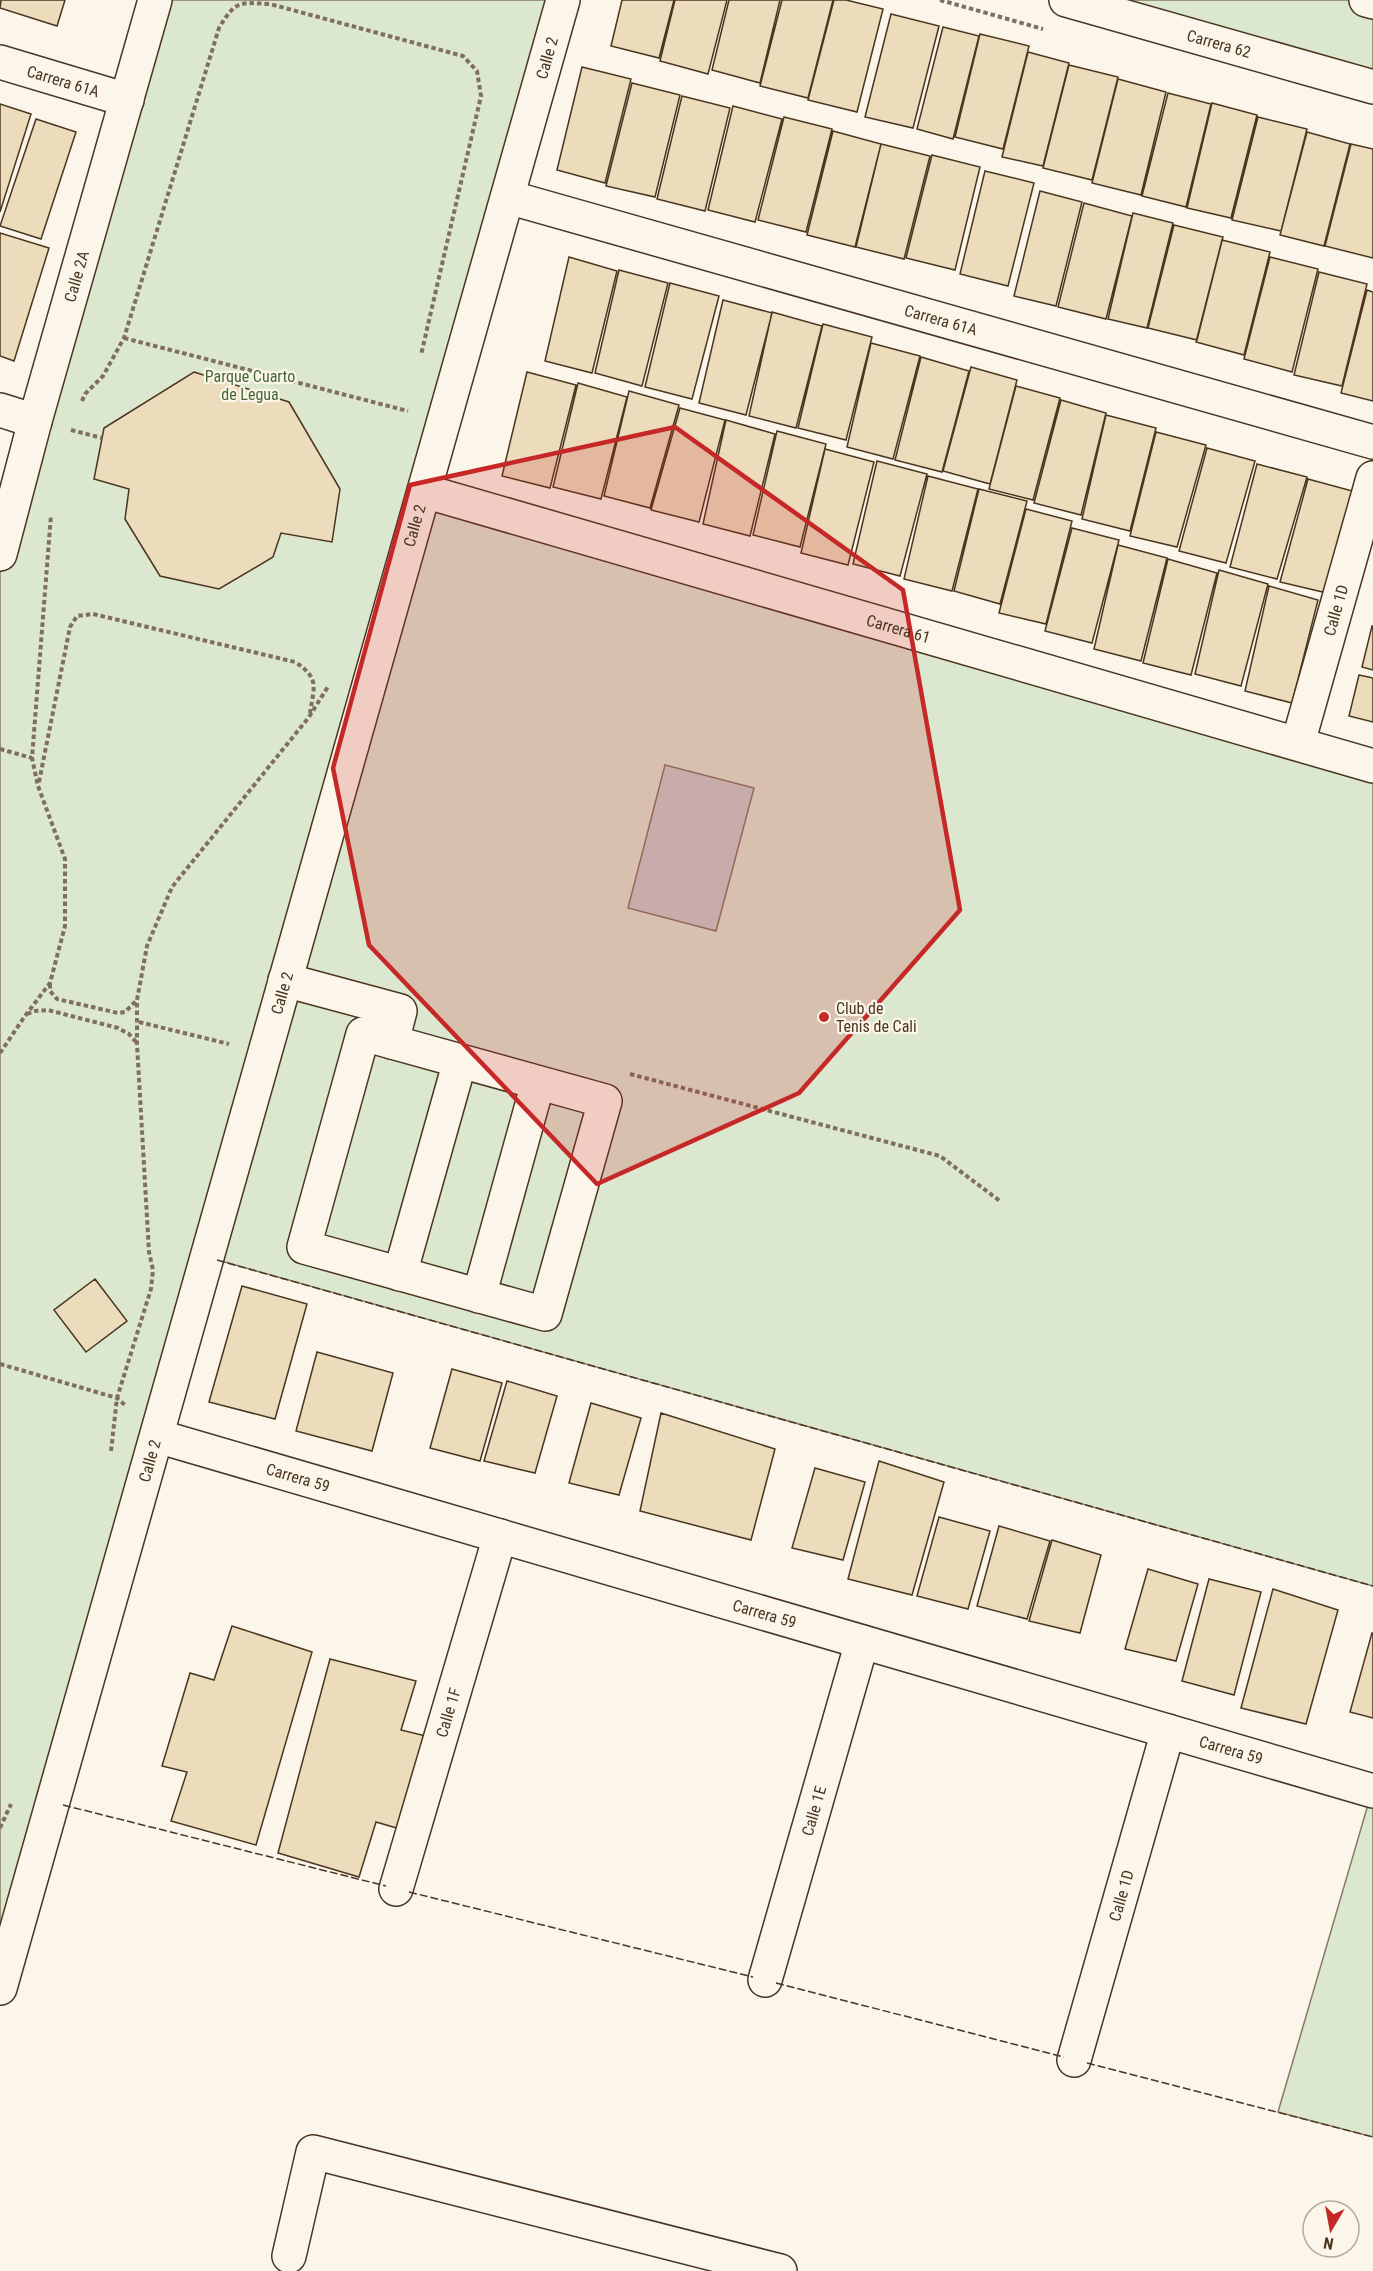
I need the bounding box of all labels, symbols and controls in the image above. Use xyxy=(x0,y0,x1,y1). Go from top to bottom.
street label: Carrera 62 xyxy=(1185,25,1253,61)
street label: Calle 2 xyxy=(532,34,562,81)
street label: Carrera 61A xyxy=(25,61,102,101)
street label: Calle 2A xyxy=(60,248,93,304)
street label: Carrera 61A xyxy=(902,300,980,339)
park label: Parque Cuarto de Legua xyxy=(205,367,295,404)
street label: Calle 2 xyxy=(399,502,429,549)
street label: Calle 1D xyxy=(1319,582,1352,638)
street label: Carrera 61 xyxy=(864,610,933,647)
street label: Calle 2 xyxy=(267,970,297,1016)
place label: Club de Tenis de Cali xyxy=(836,999,917,1036)
marker: Club de Tenis de Cali xyxy=(817,1010,831,1024)
street label: Calle 2 xyxy=(134,1437,164,1484)
street label: Carrera 59 xyxy=(264,1459,332,1496)
street label: Carrera 59 xyxy=(730,1595,799,1632)
street label: Calle 1F xyxy=(432,1685,464,1740)
street label: Carrera 59 xyxy=(1197,1731,1265,1768)
street label: Calle 1E xyxy=(797,1784,830,1838)
street label: Calle 1D xyxy=(1105,1868,1137,1923)
north arrow xyxy=(1301,2199,1361,2259)
text: N xyxy=(1322,2233,1335,2253)

